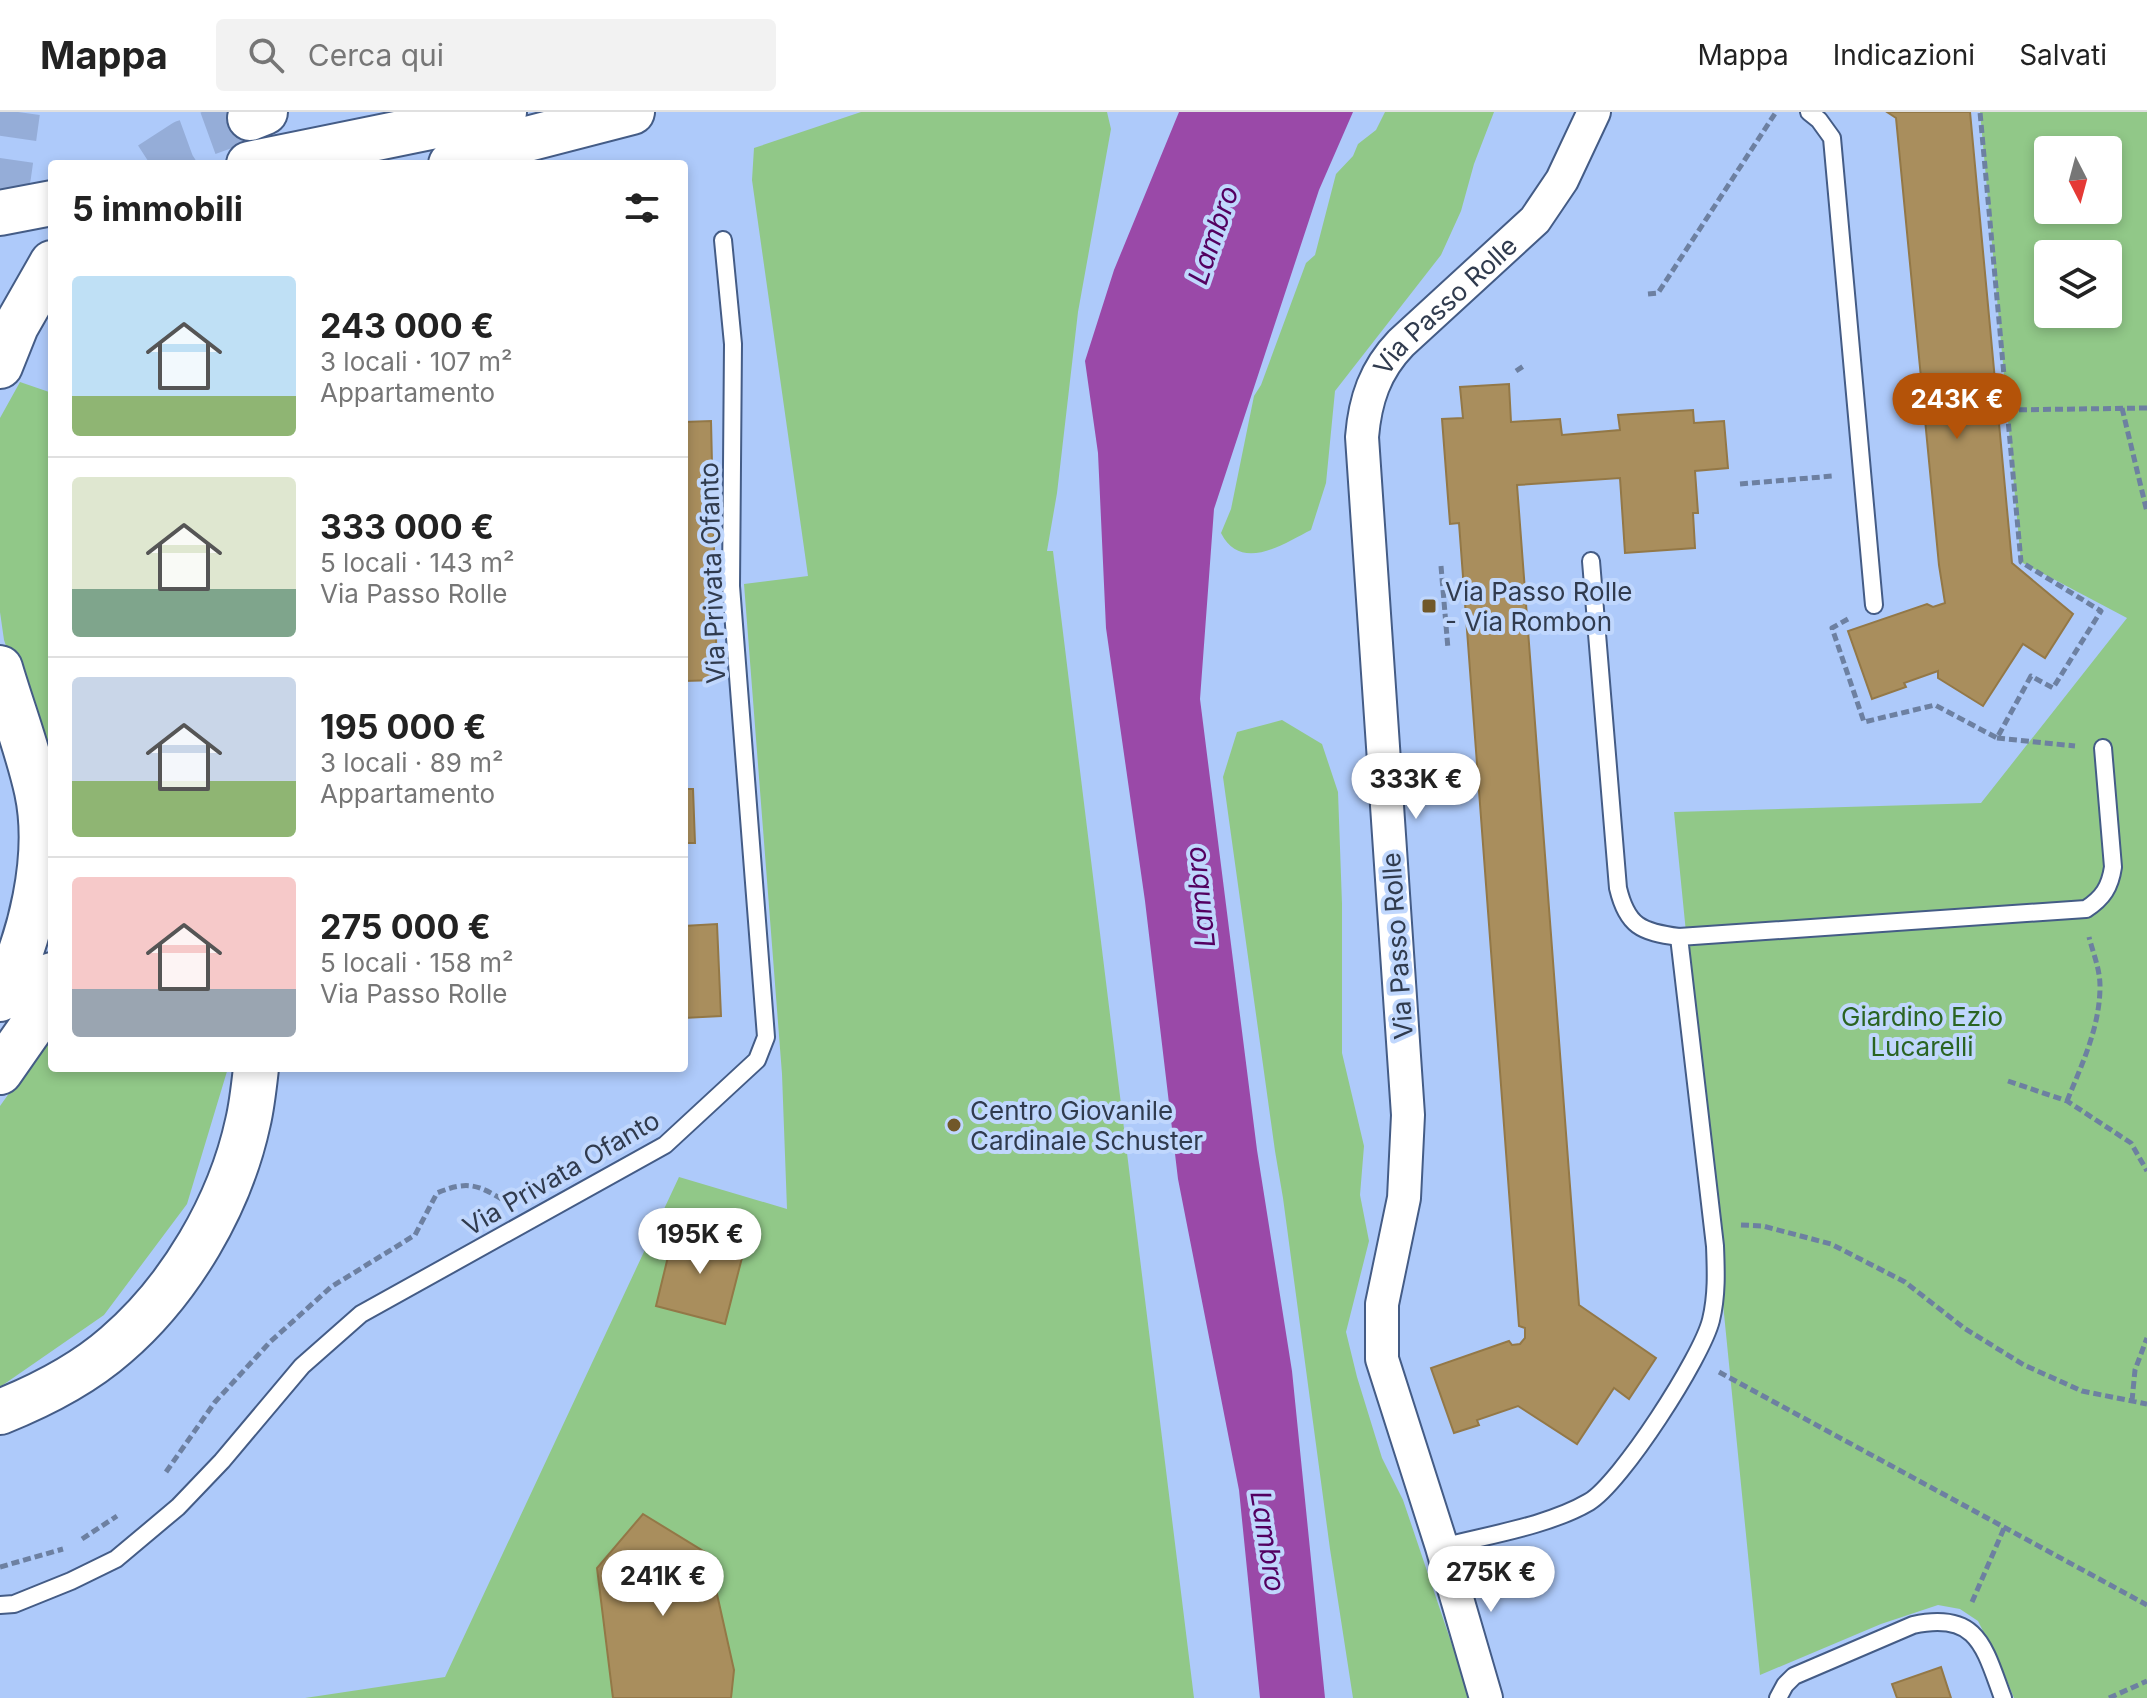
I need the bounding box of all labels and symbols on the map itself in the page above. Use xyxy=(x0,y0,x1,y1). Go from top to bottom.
north arrow xyxy=(2034,136,2122,224)
water label: Lambro xyxy=(1180,181,1246,289)
street label: Via Passo Rolle xyxy=(1366,229,1523,380)
pin: 243K € xyxy=(1892,373,2022,441)
street label: Via Privata Ofanto xyxy=(693,462,731,684)
place label: Via Passo Rolle - Via Rombon xyxy=(1445,576,1632,637)
marker: Via Passo Rolle - Via Rombon xyxy=(1420,597,1438,615)
pin: 333K € xyxy=(1351,753,1481,821)
water label: Lambro xyxy=(1178,845,1222,949)
street label: Via Passo Rolle xyxy=(1375,851,1419,1041)
park label: Giardino Ezio Lucarelli xyxy=(1841,1001,2003,1062)
place label: Centro Giovanile Cardinale Schuster xyxy=(970,1095,1203,1156)
street label: Via Privata Ofanto xyxy=(457,1104,665,1242)
marker: Centro Giovanile Cardinale Schuster xyxy=(945,1116,963,1134)
pin: 195K € xyxy=(635,1208,765,1276)
water label: Lambro xyxy=(1243,1488,1293,1594)
pin: 275K € xyxy=(1426,1546,1556,1614)
pin: 241K € xyxy=(598,1550,728,1618)

